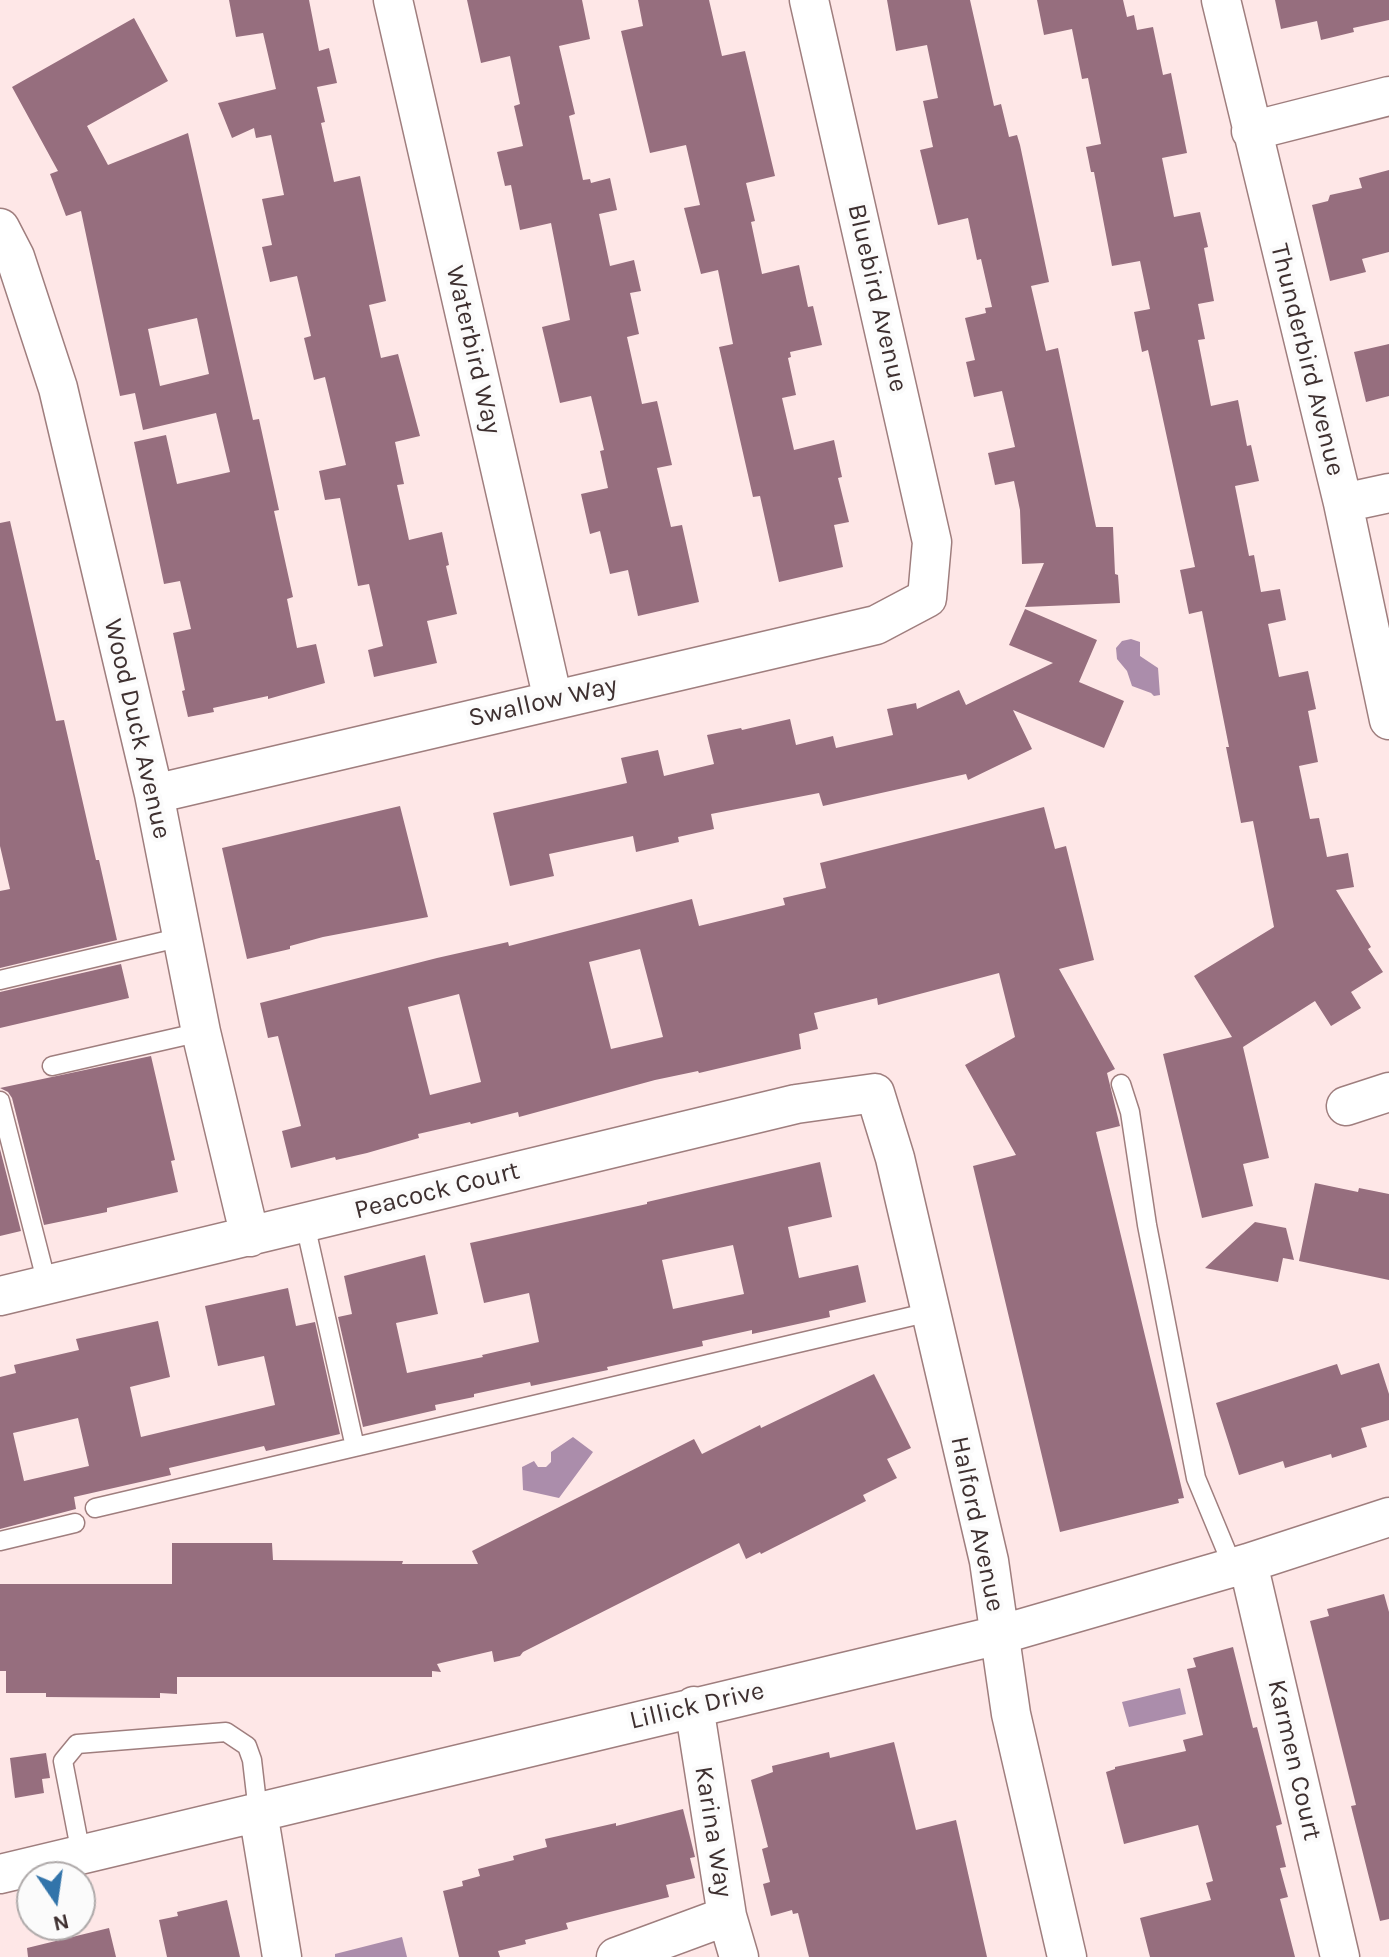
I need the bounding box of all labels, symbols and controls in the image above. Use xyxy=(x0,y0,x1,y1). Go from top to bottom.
street label: Bluebird Avenue xyxy=(840,201,914,395)
street label: Thunderbird Avenue xyxy=(1263,241,1351,479)
street label: Waterbird Way xyxy=(438,263,508,437)
street label: Wood Duck Avenue xyxy=(96,616,178,842)
street label: Swallow Way xyxy=(466,670,620,734)
street label: Peacock Court xyxy=(351,1155,523,1227)
street label: Halford Avenue xyxy=(943,1433,1011,1615)
street label: Lillick Drive xyxy=(627,1675,767,1737)
street label: Karmen Court xyxy=(1260,1677,1328,1843)
street label: Karina Way xyxy=(687,1764,739,1900)
north arrow xyxy=(16,1861,96,1941)
text: N xyxy=(50,1908,72,1937)

